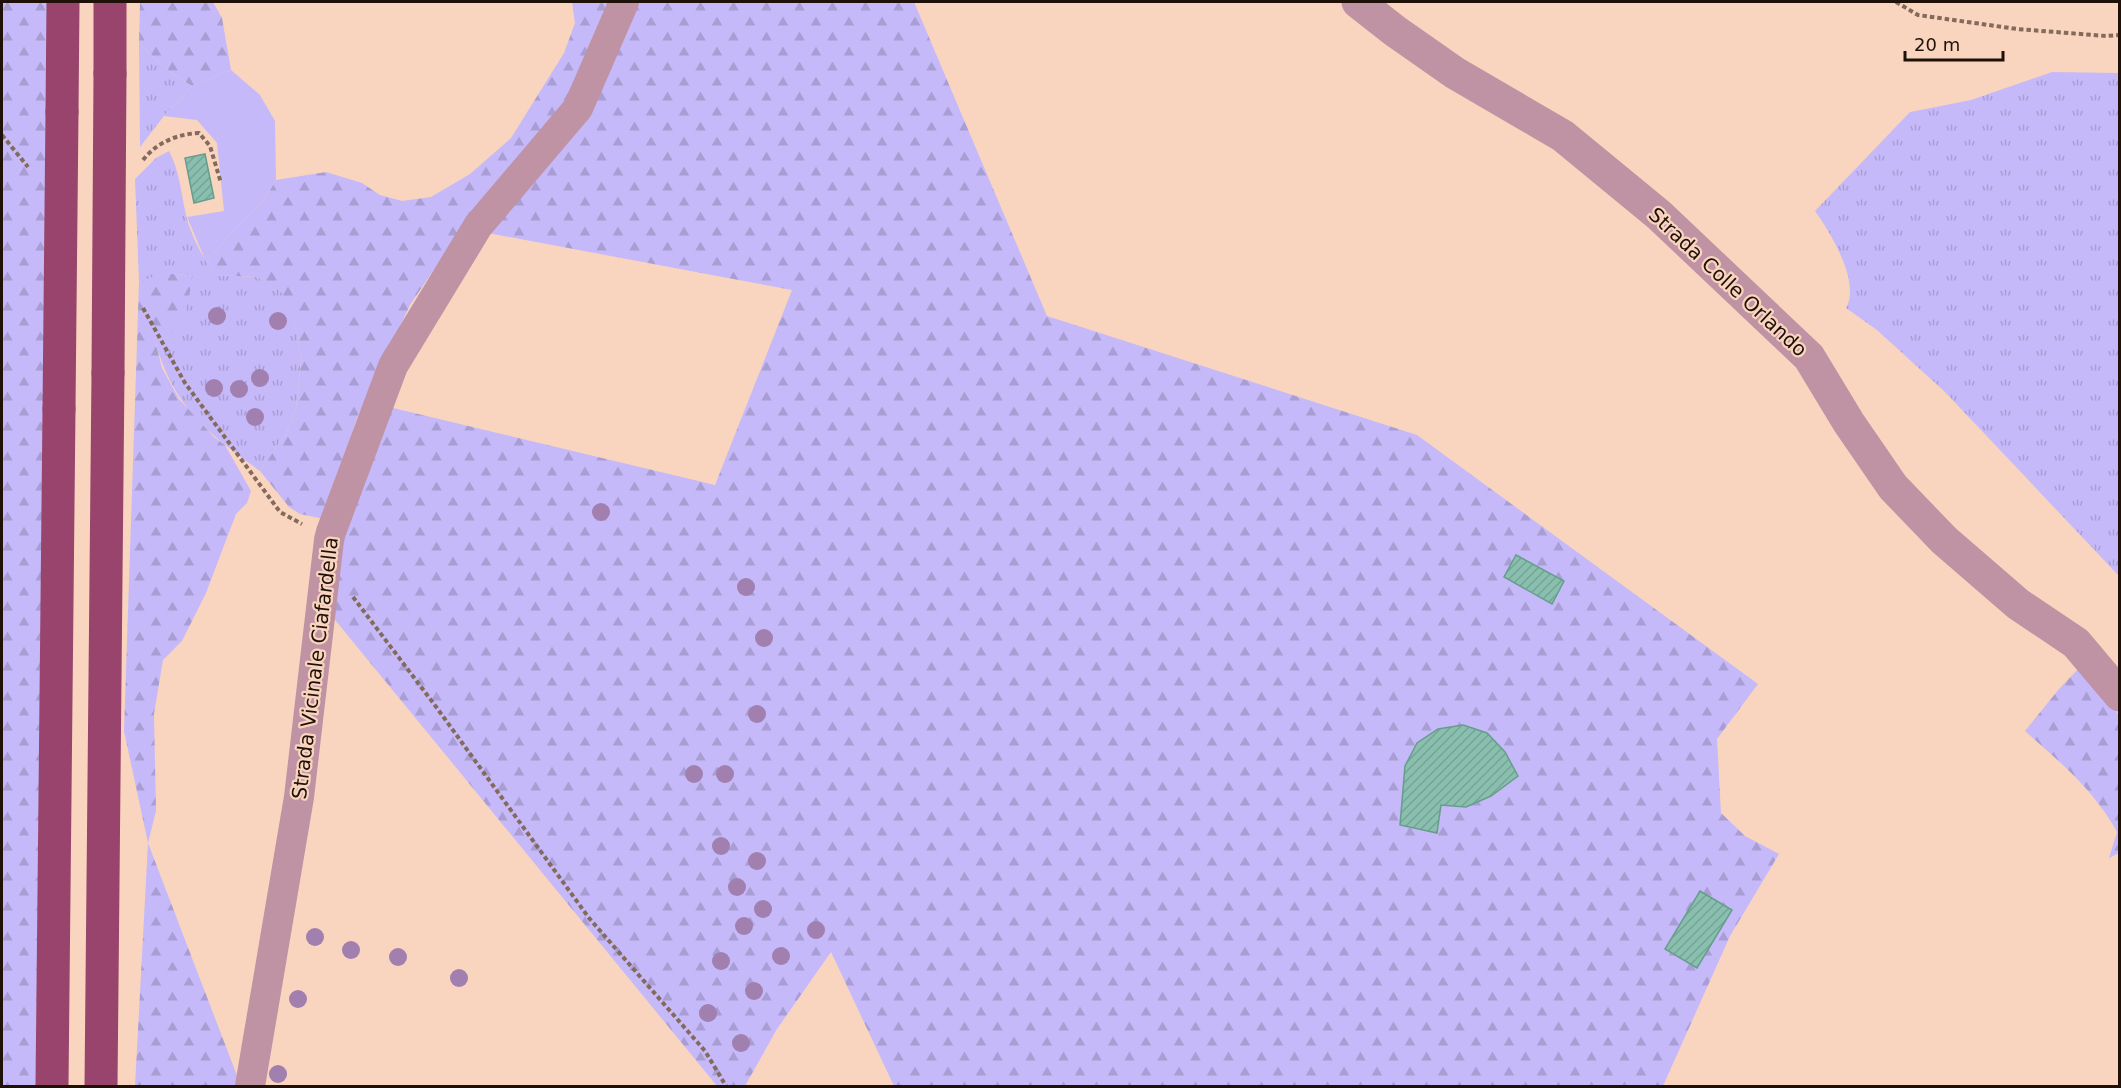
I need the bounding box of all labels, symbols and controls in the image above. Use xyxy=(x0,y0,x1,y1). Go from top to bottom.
scale bar xyxy=(1905,24,2002,62)
text: 20 m xyxy=(1914,34,1960,55)
street label: Strada Colle Orlando xyxy=(1644,202,1812,362)
street label: Strada Vicinale Ciafardella xyxy=(287,535,343,801)

